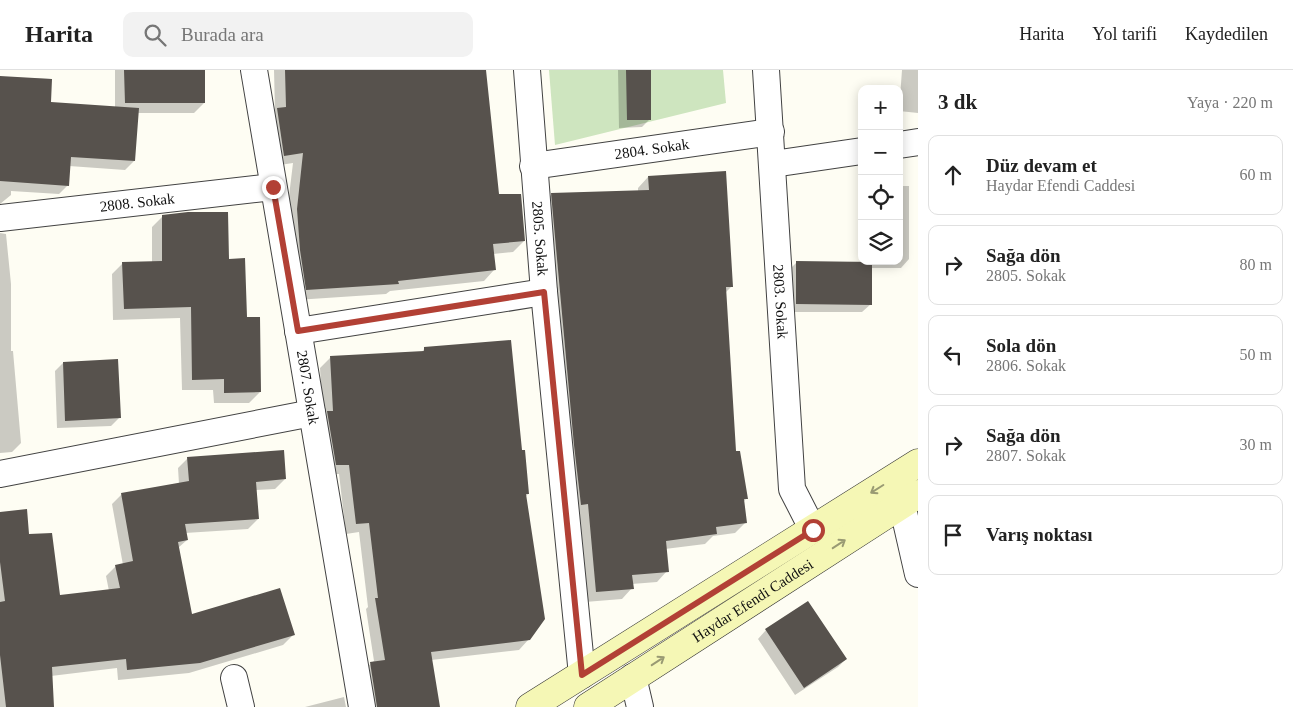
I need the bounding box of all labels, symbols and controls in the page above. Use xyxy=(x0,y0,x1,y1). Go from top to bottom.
search box xyxy=(123,12,473,57)
text: Harita xyxy=(25,21,93,47)
icon: search xyxy=(141,21,169,49)
text: Burada ara xyxy=(181,24,264,45)
text: Harita xyxy=(1019,24,1064,44)
text: Yol tarifi xyxy=(1092,24,1157,44)
text: Kaydedilen xyxy=(1185,24,1268,44)
map controls xyxy=(858,85,903,265)
button: + xyxy=(858,85,903,130)
text: 3 dk xyxy=(938,90,977,114)
text: Yaya · 220 m xyxy=(1187,94,1273,111)
button: − xyxy=(858,130,903,175)
street label: 2804. Sokak xyxy=(614,136,691,162)
text: Düz devam et xyxy=(986,155,1097,176)
icon: ahead xyxy=(939,161,967,189)
text: 60 m xyxy=(1240,166,1272,183)
button: locate xyxy=(858,175,903,220)
route end xyxy=(262,176,285,199)
text: Haydar Efendi Caddesi xyxy=(986,177,1135,194)
street label: 2808. Sokak xyxy=(99,190,176,215)
street label: 2805. Sokak xyxy=(529,200,551,277)
button: layers xyxy=(858,220,903,265)
text: Sağa dön xyxy=(986,245,1060,266)
icon: right xyxy=(939,251,967,279)
text: 80 m xyxy=(1240,256,1272,273)
street label: 2803. Sokak xyxy=(770,264,791,340)
text: 2805. Sokak xyxy=(986,267,1066,284)
text: Sola dön xyxy=(986,335,1056,356)
icon: left xyxy=(939,341,967,369)
text: 50 m xyxy=(1240,346,1272,363)
street label: 2807. Sokak xyxy=(294,349,322,426)
text: 2806. Sokak xyxy=(986,357,1066,374)
text: Sağa dön xyxy=(986,425,1060,446)
icon: right xyxy=(939,431,967,459)
text: 30 m xyxy=(1240,436,1272,453)
text: 2807. Sokak xyxy=(986,447,1066,464)
one-way arrow xyxy=(870,484,884,494)
route start xyxy=(802,519,825,542)
icon: arrive xyxy=(939,521,967,549)
text: Varış noktası xyxy=(986,524,1092,545)
one-way arrow xyxy=(832,539,846,550)
street label: Haydar Efendi Caddesi xyxy=(689,556,816,645)
one-way arrow xyxy=(651,655,665,666)

